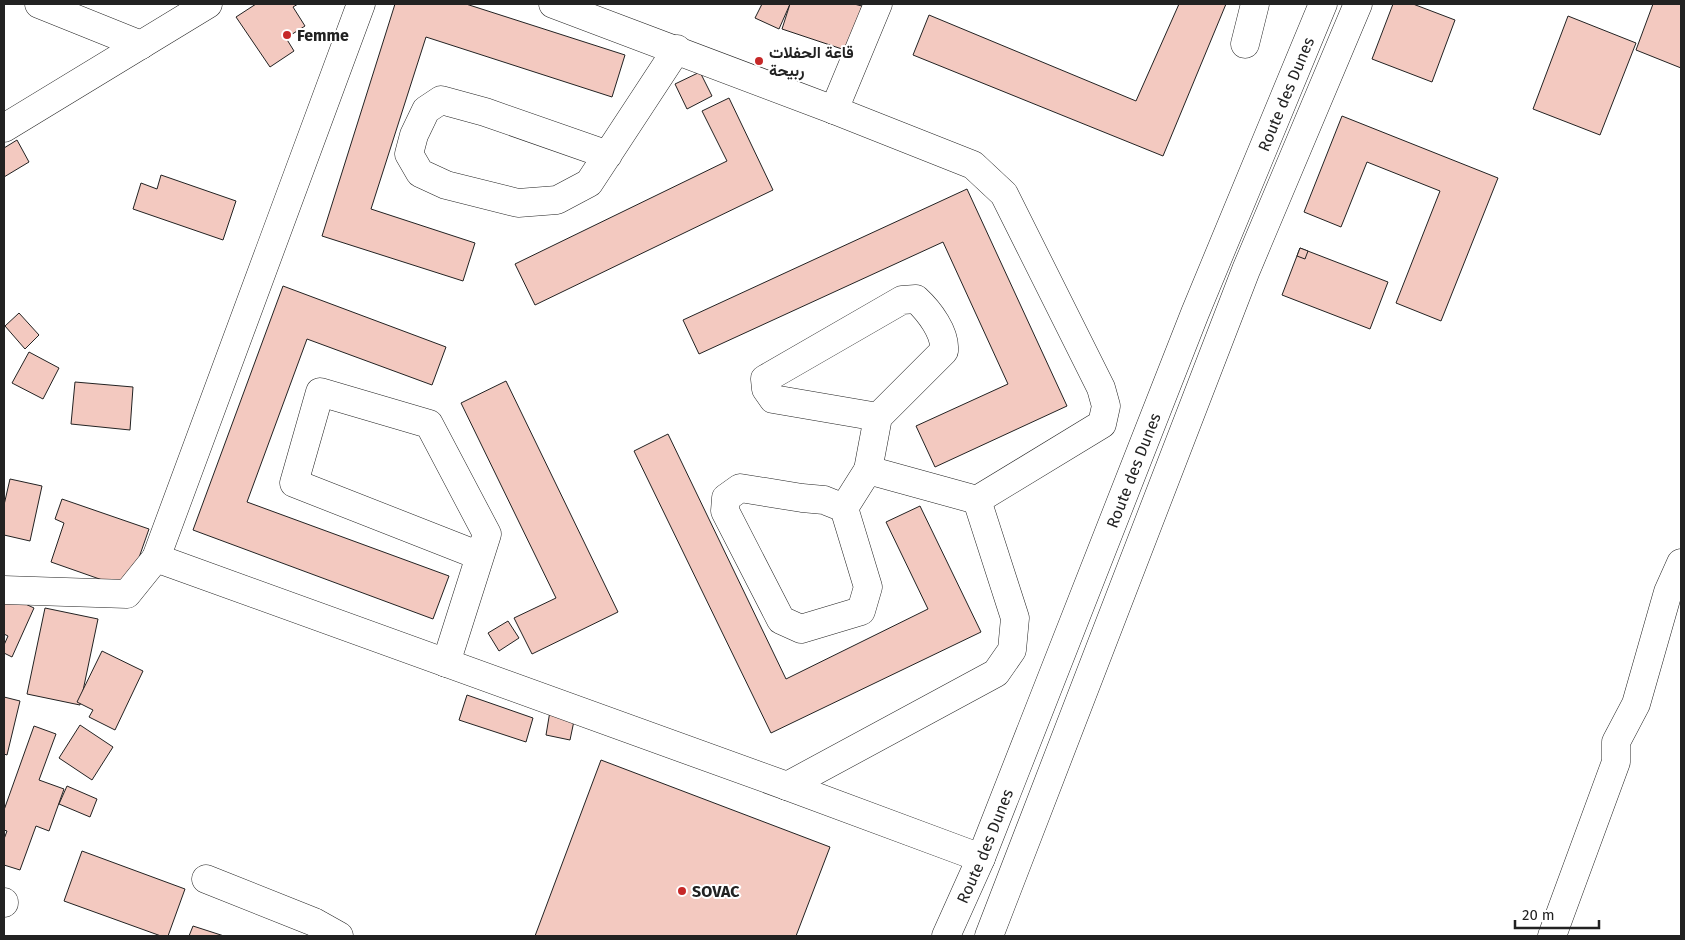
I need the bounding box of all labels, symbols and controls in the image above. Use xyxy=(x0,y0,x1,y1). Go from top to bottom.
place label: Femme xyxy=(297,26,349,45)
marker: Femme xyxy=(281,29,293,41)
street label: Route des Dunes xyxy=(1254,34,1318,154)
place label: قاعة الحفلات ربيحة xyxy=(769,43,854,81)
marker: قاعة الحفلات ربيحة xyxy=(753,55,765,67)
street label: Route des Dunes xyxy=(1102,410,1164,531)
street label: Route des Dunes xyxy=(952,786,1017,906)
place label: SOVAC xyxy=(692,882,740,901)
marker: SOVAC xyxy=(676,885,688,897)
scale bar xyxy=(1515,898,1599,930)
text: 20 m xyxy=(1522,906,1555,924)

